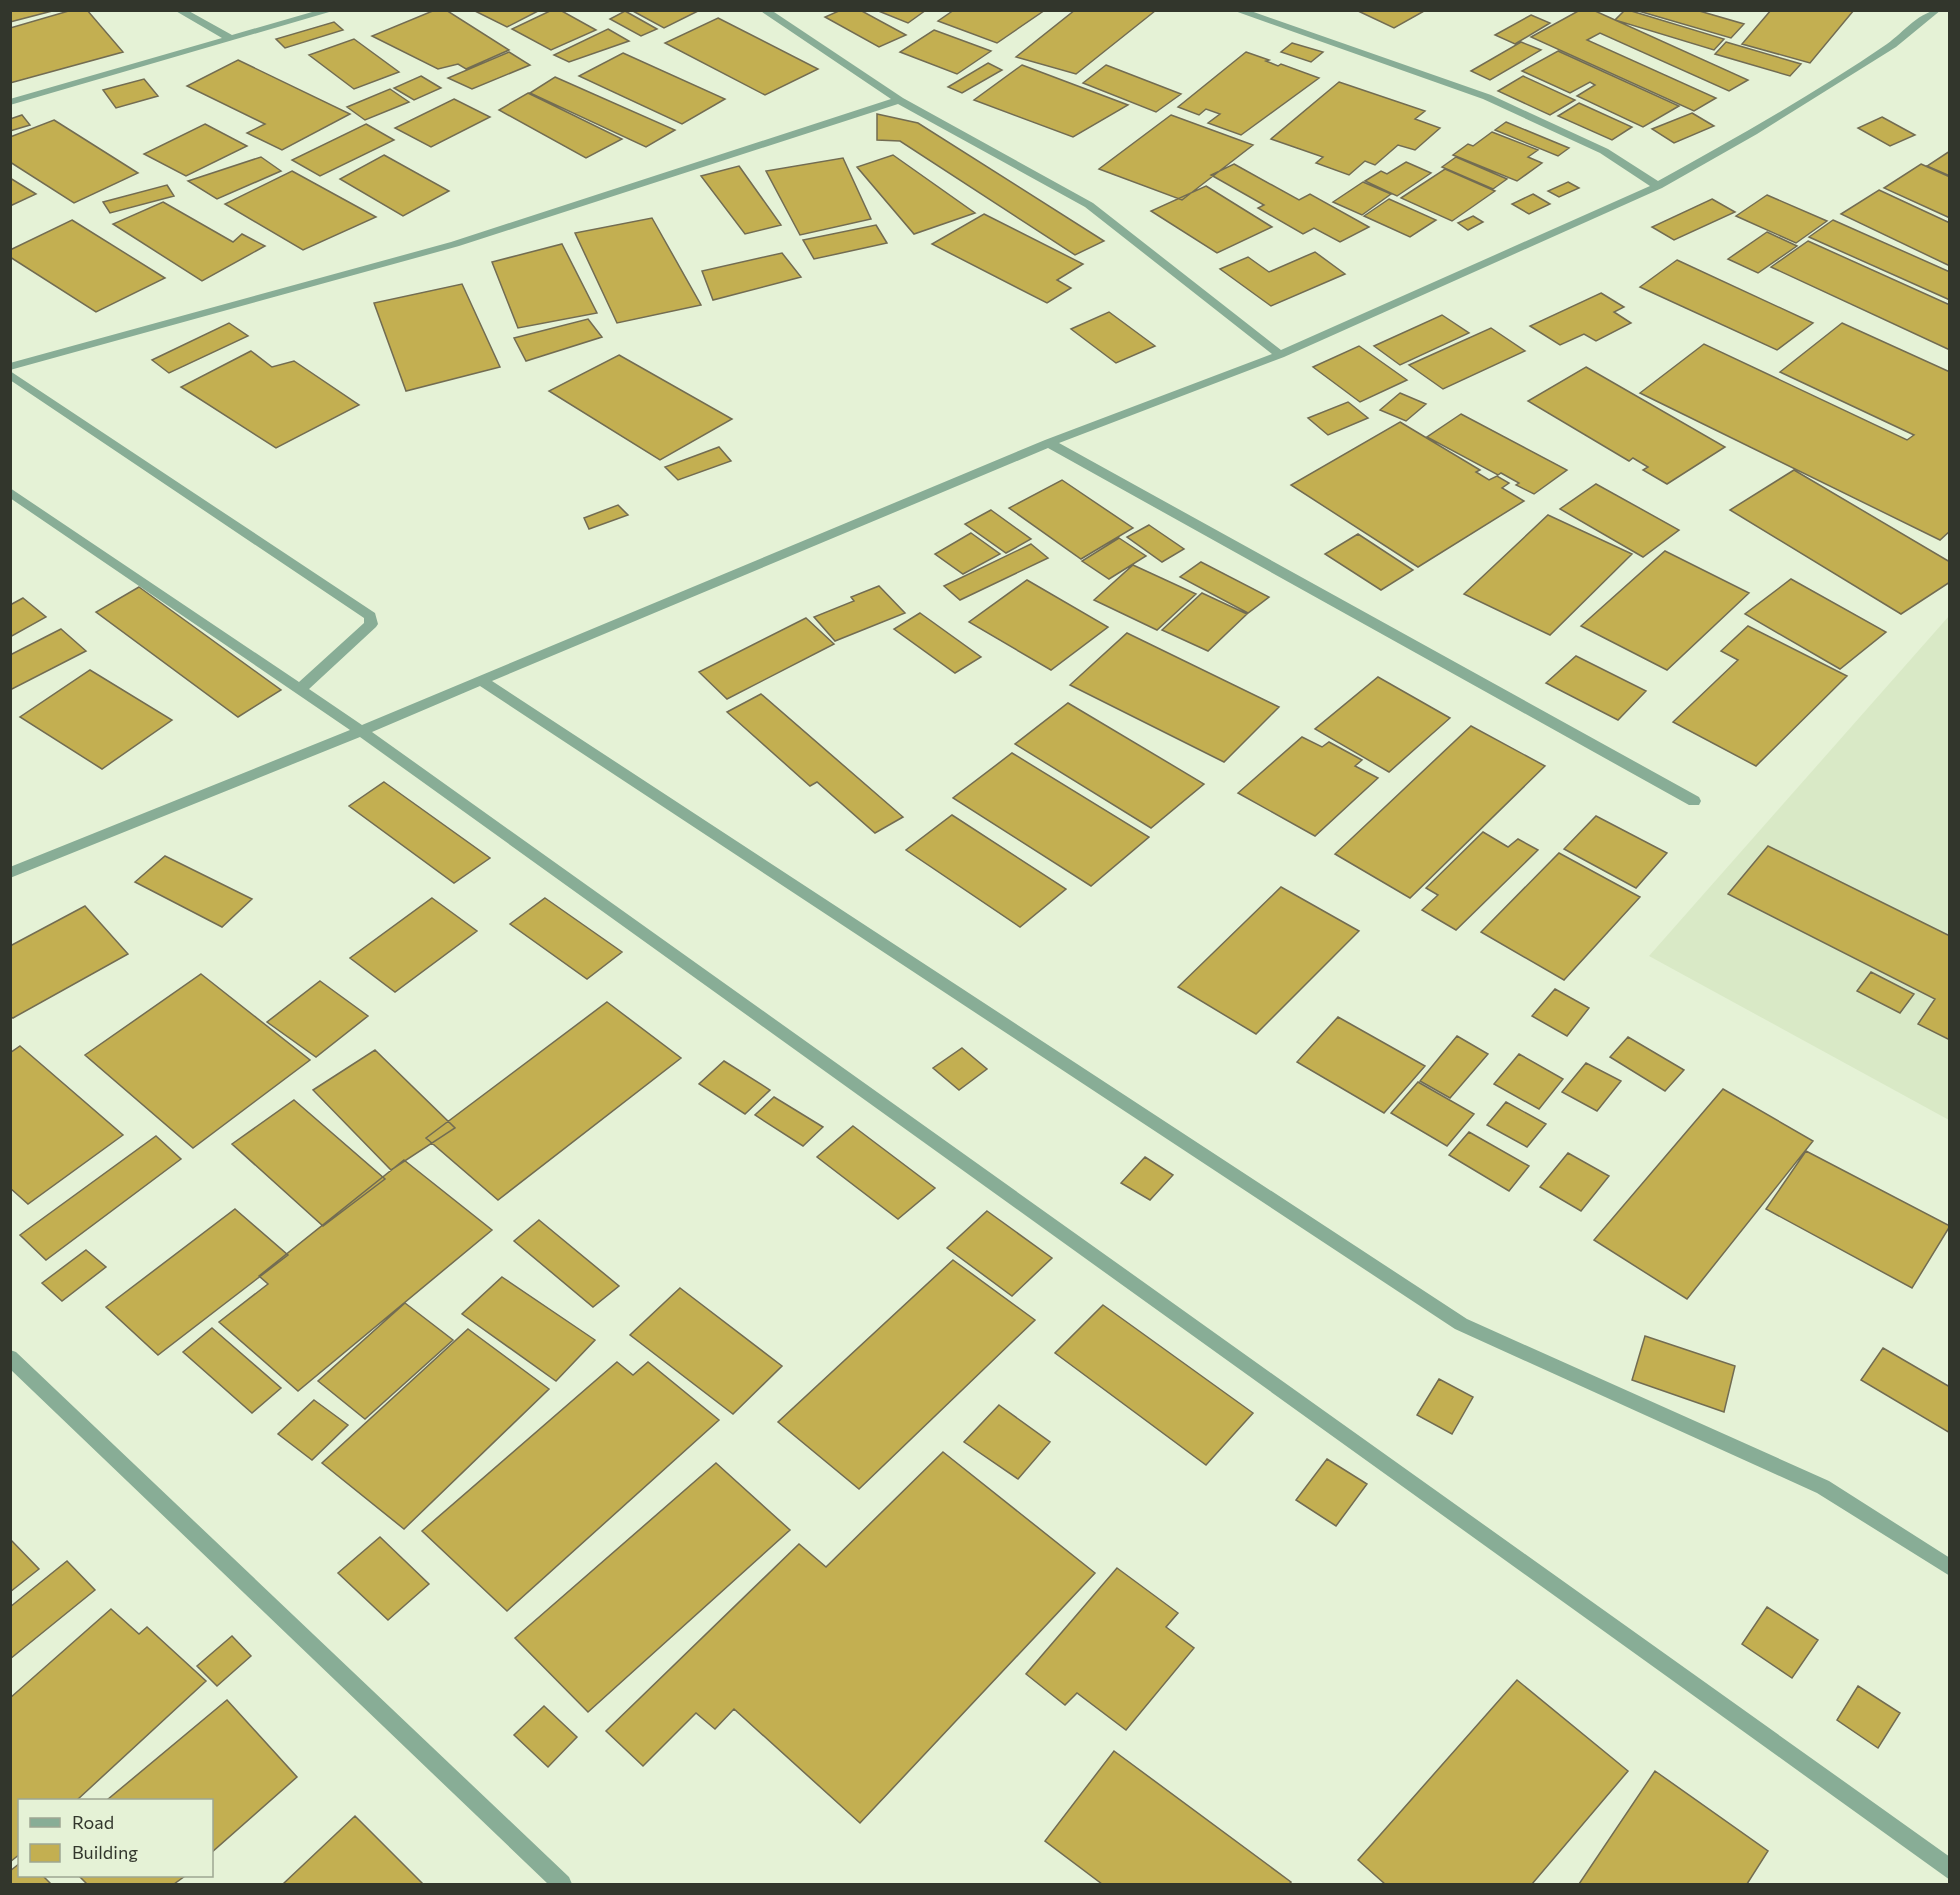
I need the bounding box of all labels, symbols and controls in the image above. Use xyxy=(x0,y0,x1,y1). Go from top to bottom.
legend xyxy=(18,1799,213,1877)
text: Road xyxy=(72,1811,114,1833)
text: Building xyxy=(72,1841,138,1863)

